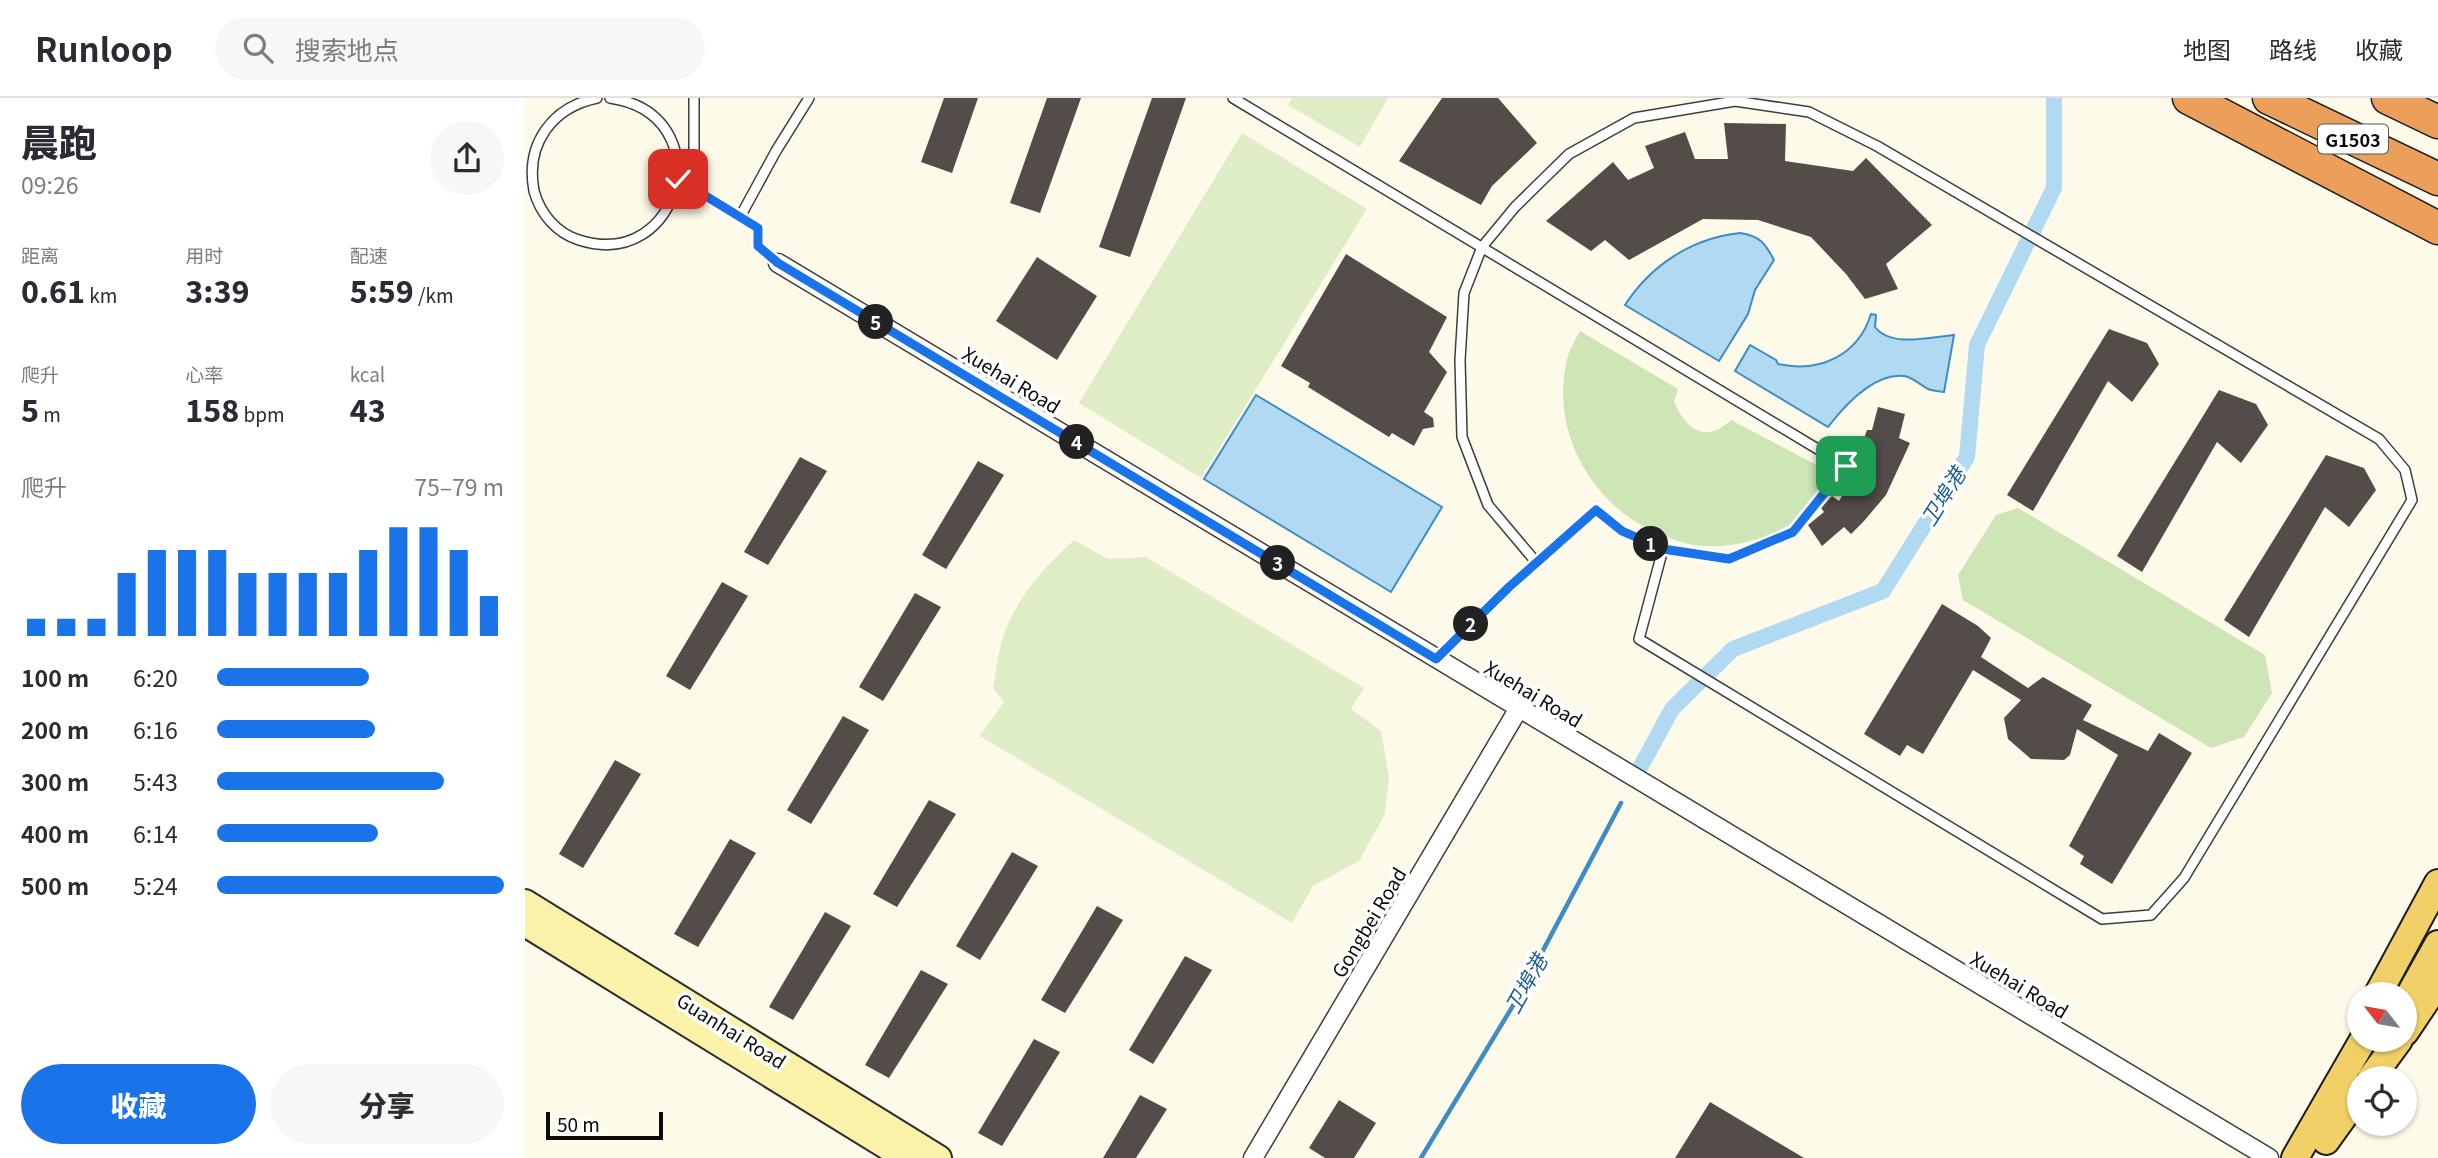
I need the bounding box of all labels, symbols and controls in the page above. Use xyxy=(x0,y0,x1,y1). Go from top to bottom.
search box xyxy=(215,17,705,80)
text: Runloop xyxy=(35,24,173,72)
icon: search xyxy=(239,29,277,67)
text: 搜索地点 xyxy=(295,30,399,67)
text: 地图 xyxy=(2183,31,2231,66)
text: 路线 xyxy=(2269,31,2317,66)
text: 收藏 xyxy=(2355,31,2403,66)
text: 晨跑 xyxy=(21,113,97,168)
button: share xyxy=(430,121,504,195)
road number: G1503 xyxy=(2318,124,2388,154)
pin xyxy=(648,149,708,209)
icon: check xyxy=(659,160,697,198)
text: 09:26 xyxy=(21,167,78,201)
text: 距离 xyxy=(21,241,59,268)
text: 用时 xyxy=(185,241,223,268)
text: 配速 xyxy=(350,241,388,268)
text: 0.61 xyxy=(21,268,85,312)
text: 3:39 xyxy=(185,268,249,312)
text: 5:59 xyxy=(350,268,414,312)
text: km xyxy=(85,281,117,308)
text: /km xyxy=(414,281,454,308)
pin: 5 xyxy=(859,304,893,340)
text: 5 xyxy=(870,308,881,335)
street label: Xuehai Road xyxy=(958,339,1066,419)
text: 爬升 xyxy=(21,360,59,387)
text: 心率 xyxy=(185,360,223,387)
text: kcal xyxy=(350,360,385,387)
text: 5 xyxy=(21,387,39,431)
text: 158 xyxy=(185,387,239,431)
text: 43 xyxy=(350,387,386,431)
text: m xyxy=(39,400,61,427)
text: bpm xyxy=(239,400,285,427)
pin: 4 xyxy=(1059,424,1095,460)
text: 4 xyxy=(1071,428,1082,455)
pin xyxy=(1816,436,1876,496)
icon: arrive xyxy=(1827,447,1865,485)
water label: 卫埠港 xyxy=(1913,459,1973,531)
text: 爬升 xyxy=(21,469,67,503)
text: 75–79 m xyxy=(414,469,504,503)
pin: 1 xyxy=(1633,526,1669,562)
text: 1 xyxy=(1645,530,1656,557)
pin: 3 xyxy=(1261,546,1295,580)
text: 3 xyxy=(1272,549,1283,576)
pin: 2 xyxy=(1453,606,1489,642)
text: 2 xyxy=(1465,610,1476,637)
street label: Xuehai Road xyxy=(1480,653,1588,733)
text: 100 m xyxy=(21,660,89,694)
text: 6:20 xyxy=(133,660,178,694)
text: 200 m xyxy=(21,712,89,746)
text: 6:16 xyxy=(133,712,178,746)
text: 300 m xyxy=(21,764,89,798)
text: 5:43 xyxy=(133,764,178,798)
text: 400 m xyxy=(21,816,89,850)
text: 6:14 xyxy=(133,816,178,850)
street label: Gongbei Road xyxy=(1324,862,1412,982)
text: 500 m xyxy=(21,868,89,902)
text: 5:24 xyxy=(133,868,178,902)
street label: Xuehai Road xyxy=(1966,944,2074,1024)
water label: 卫埠港 xyxy=(1497,946,1555,1018)
north arrow xyxy=(2347,982,2417,1052)
map controls xyxy=(2347,982,2417,1136)
street label: Guanhai Road xyxy=(672,986,792,1074)
button: 收藏 xyxy=(21,1064,256,1144)
button: 分享 xyxy=(270,1064,504,1144)
button: locate xyxy=(2347,1066,2417,1136)
scale bar xyxy=(546,1109,663,1141)
text: 50 m xyxy=(557,1110,600,1137)

